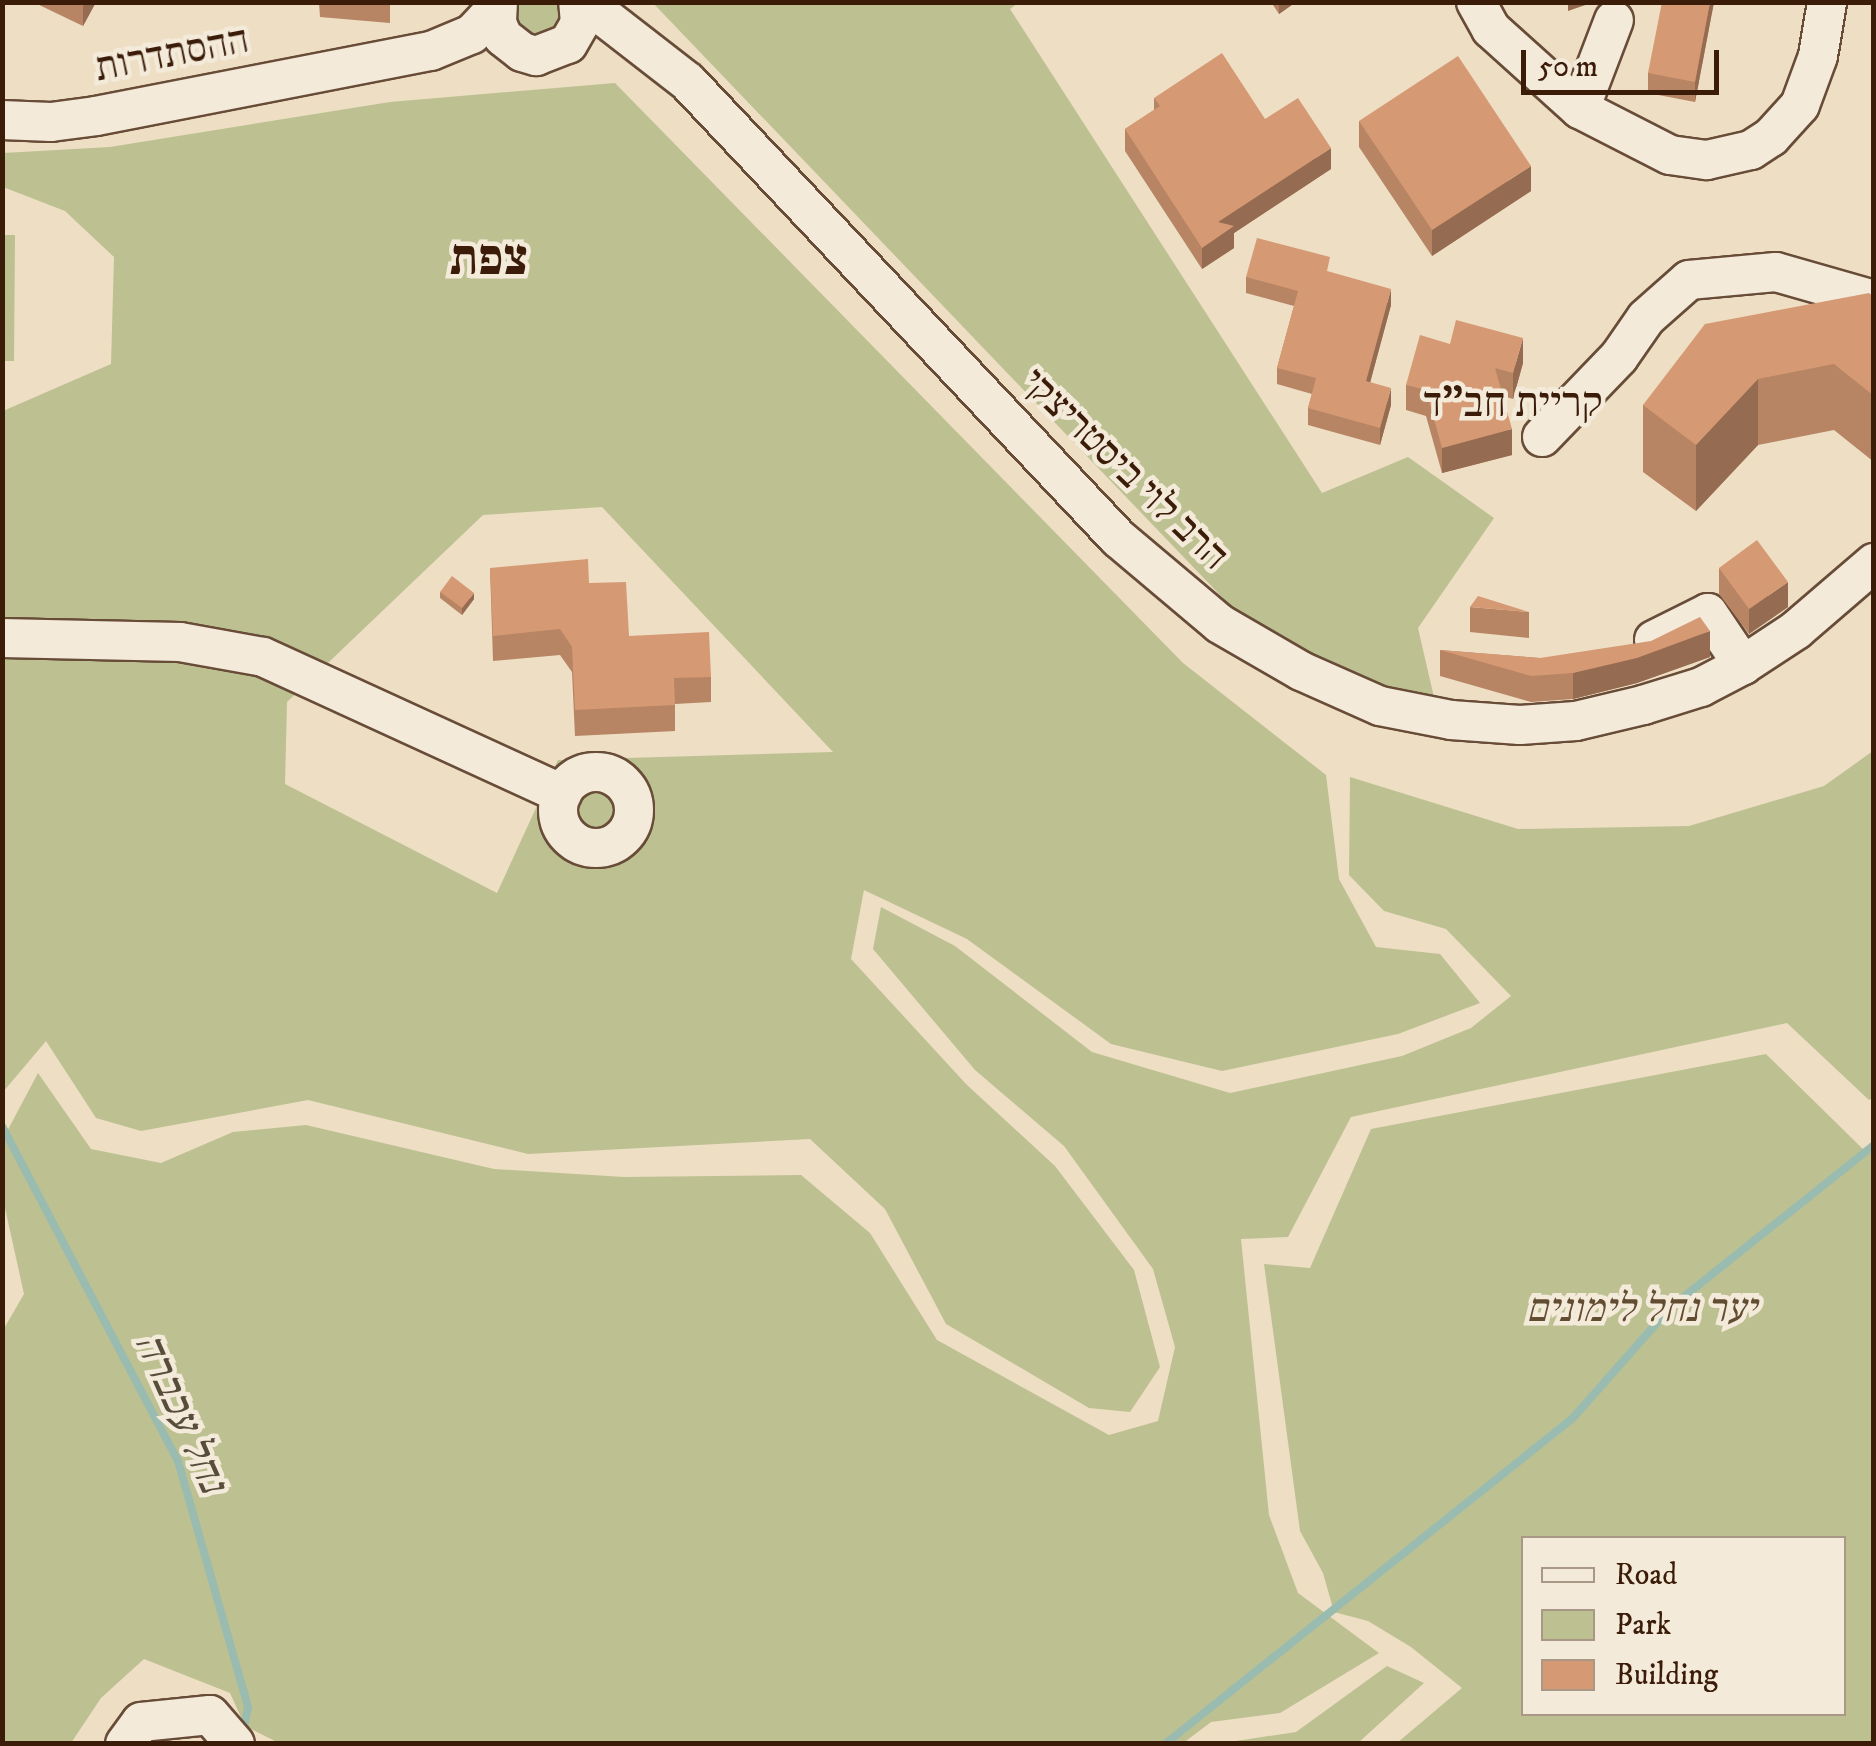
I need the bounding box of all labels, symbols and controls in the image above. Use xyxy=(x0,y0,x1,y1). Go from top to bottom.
street label: ההסתדרות xyxy=(91,17,253,93)
scale bar xyxy=(1526,30,1724,92)
text: 50 m xyxy=(1538,49,1598,86)
district label: צפת xyxy=(450,230,528,290)
street label: הרב לוי ביסטריצקי xyxy=(1010,359,1238,581)
district label: קריית חב"ד xyxy=(1423,379,1603,429)
park label: יער נחל לימונים xyxy=(1526,1286,1756,1334)
water label: נחל עכברה xyxy=(123,1326,237,1500)
legend xyxy=(1521,1536,1846,1716)
text: Road xyxy=(1615,1557,1677,1594)
text: Park xyxy=(1615,1607,1671,1644)
text: Building xyxy=(1615,1657,1718,1694)

